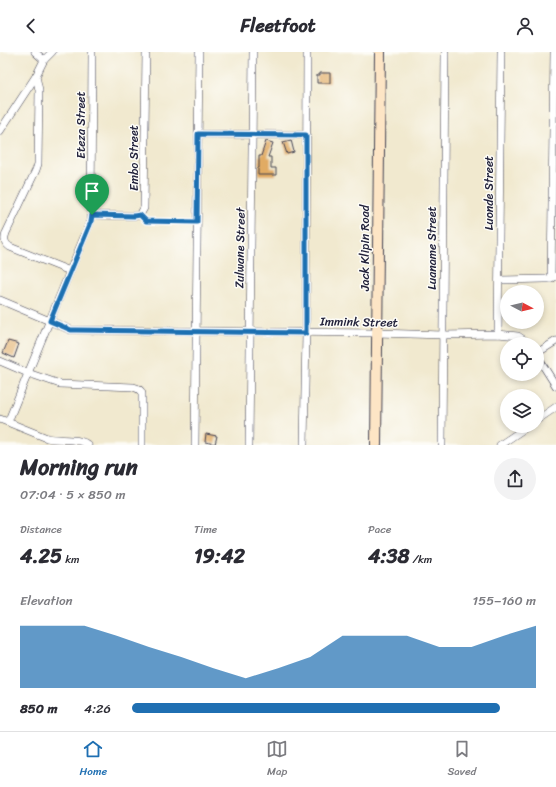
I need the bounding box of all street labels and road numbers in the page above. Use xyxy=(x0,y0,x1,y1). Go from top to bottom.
street label: Eteza Street xyxy=(70,91,92,159)
street label: Embo Street xyxy=(123,125,145,191)
street label: Luonde Street xyxy=(478,156,500,230)
street label: Jack Klipin Road xyxy=(354,204,376,292)
street label: Zulwane Street xyxy=(228,206,252,289)
street label: Luaname Street xyxy=(421,206,443,290)
street label: Immink Street xyxy=(319,310,398,334)

